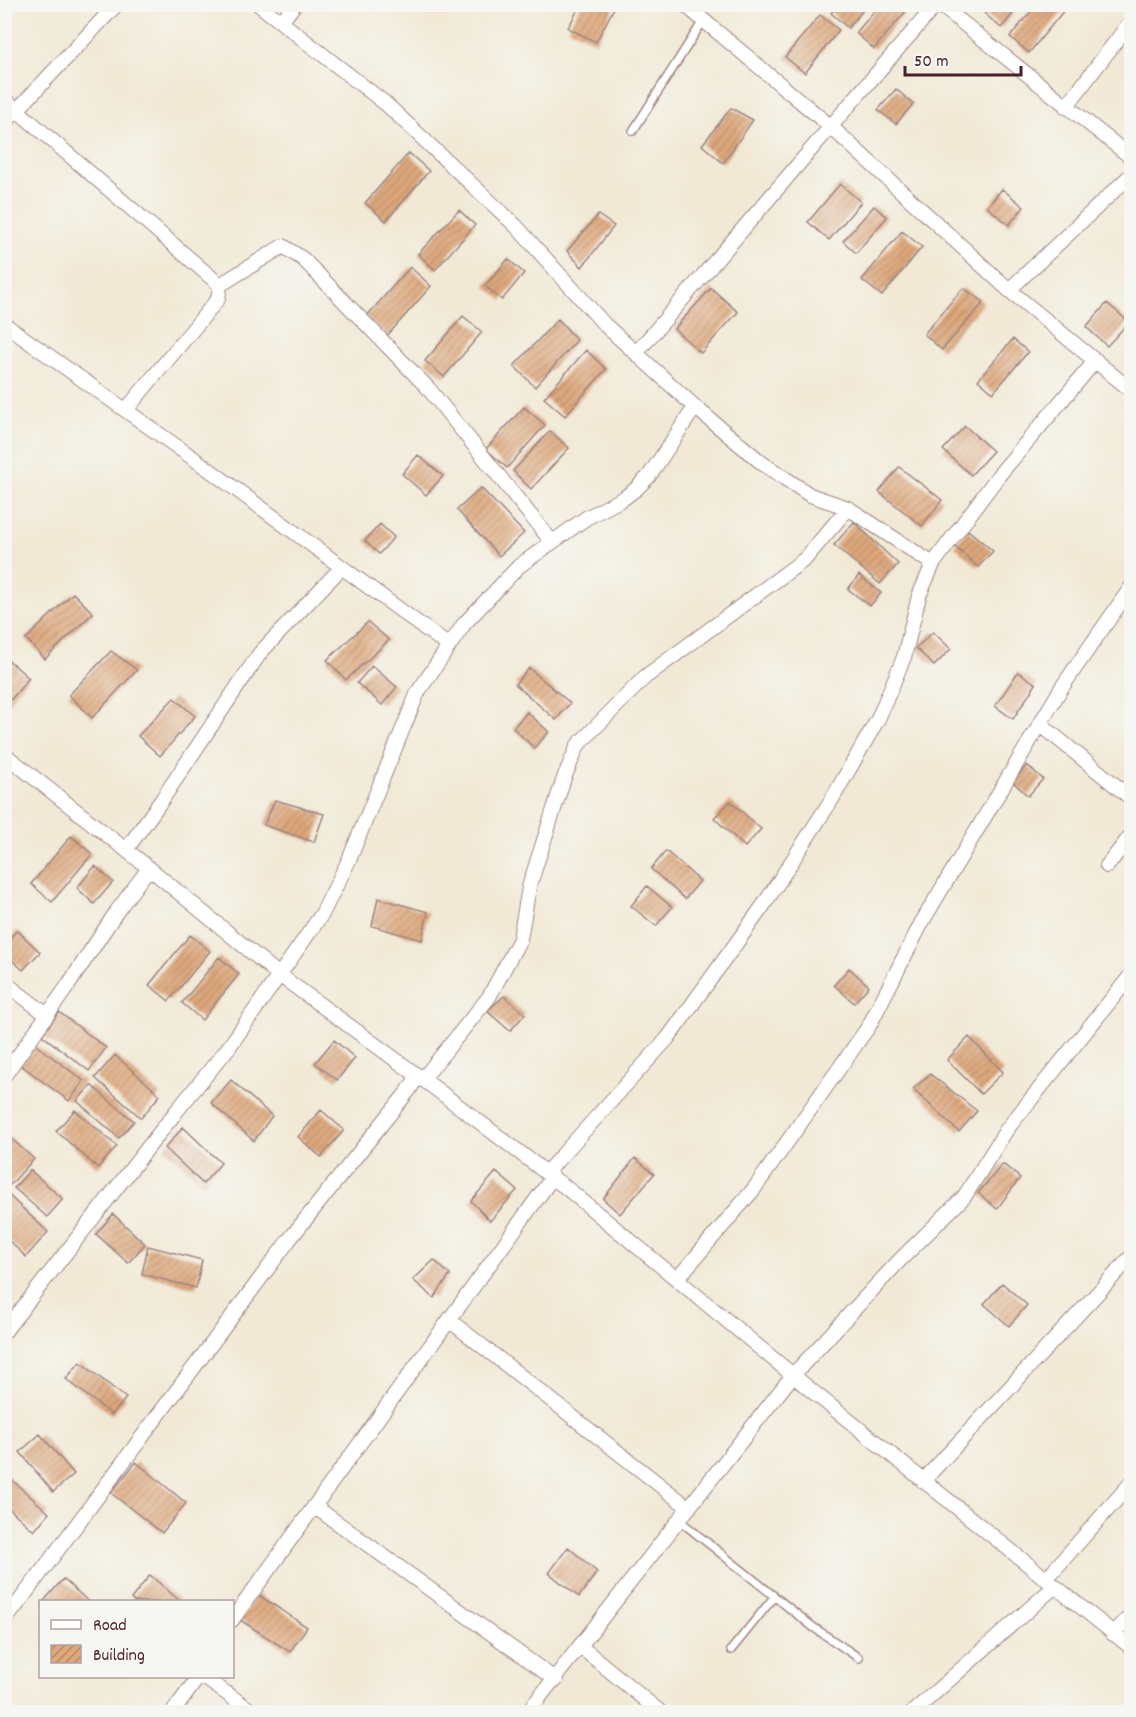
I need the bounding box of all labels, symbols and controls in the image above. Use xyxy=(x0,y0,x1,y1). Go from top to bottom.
scale bar xyxy=(905,39,1020,77)
text: 50 m xyxy=(914,50,949,75)
legend xyxy=(39,1600,234,1678)
text: Road xyxy=(93,1614,127,1639)
text: Building xyxy=(93,1644,145,1669)

